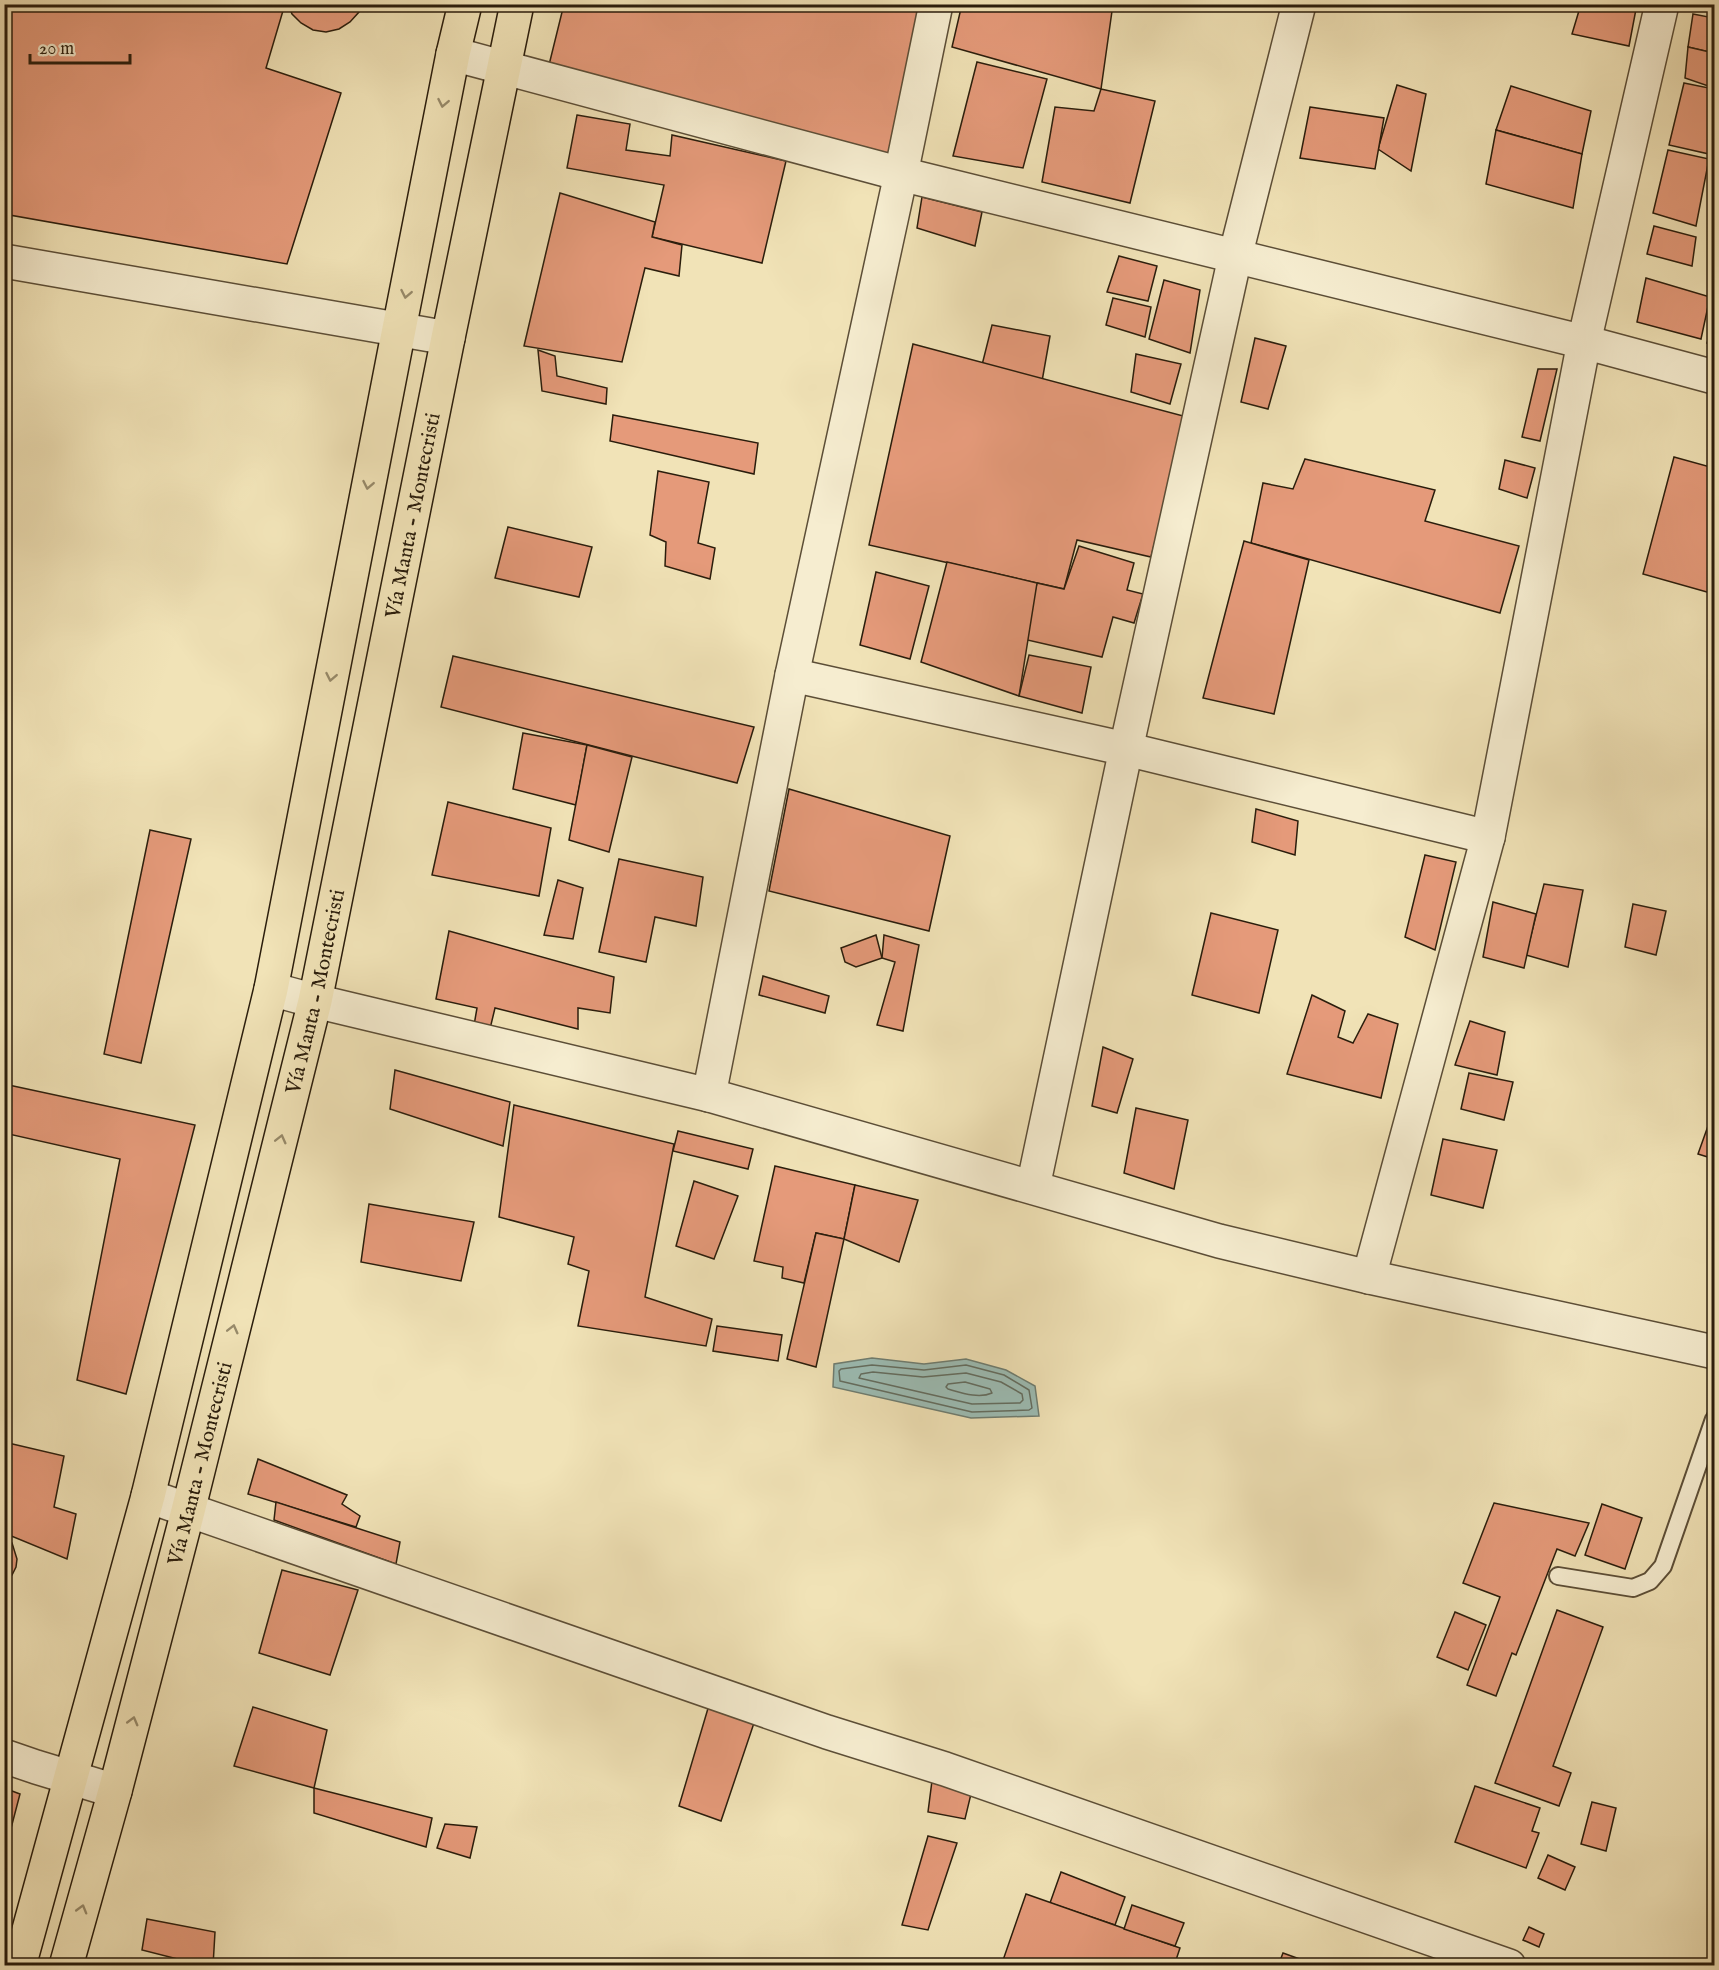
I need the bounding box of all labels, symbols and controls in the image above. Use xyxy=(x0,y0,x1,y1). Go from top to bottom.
scale bar xyxy=(30,27,130,65)
text: 20 m xyxy=(39,38,74,61)
one-way arrow xyxy=(437,97,450,107)
one-way arrow xyxy=(400,289,413,299)
street label: Vía Manta - Montecristi xyxy=(380,410,448,622)
one-way arrow xyxy=(362,480,375,490)
one-way arrow xyxy=(325,672,338,682)
street label: Vía Manta - Montecristi xyxy=(280,887,352,1098)
one-way arrow xyxy=(273,1135,286,1145)
one-way arrow xyxy=(226,1324,239,1334)
street label: Vía Manta - Montecristi xyxy=(162,1359,240,1570)
one-way arrow xyxy=(126,1716,139,1726)
one-way arrow xyxy=(75,1904,87,1915)

